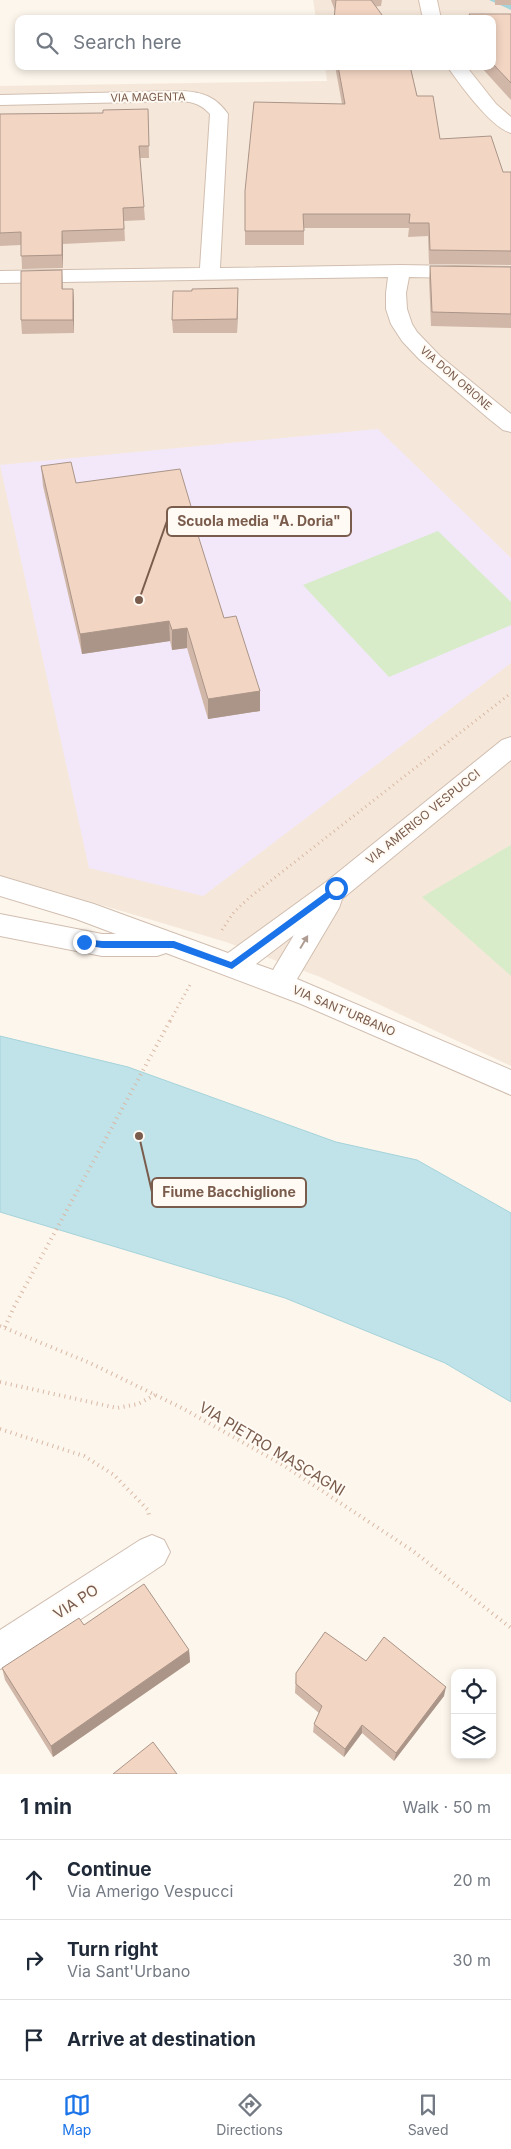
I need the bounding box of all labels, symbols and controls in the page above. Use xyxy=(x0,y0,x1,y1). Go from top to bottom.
search box xyxy=(15,15,496,70)
icon: search xyxy=(33,29,61,57)
text: Search here xyxy=(73,31,182,54)
street label: VIA MAGENTA xyxy=(110,89,186,105)
street label: VIA DON ORIONE xyxy=(417,343,495,413)
callout: Scuola media "A. Doria" xyxy=(167,507,351,536)
text: Scuola media "A. Doria" xyxy=(177,512,341,529)
street label: VIA AMERIGO VESPUCCI xyxy=(363,766,483,867)
route start xyxy=(325,877,348,900)
route end xyxy=(73,931,96,954)
one-way arrow xyxy=(299,935,308,948)
street label: VIA SANT'URBANO xyxy=(290,982,398,1039)
callout: Fiume Bacchiglione xyxy=(152,1178,306,1207)
text: Fiume Bacchiglione xyxy=(162,1183,296,1200)
street label: VIA PIETRO MASCAGNI xyxy=(196,1397,349,1500)
street label: VIA PO xyxy=(50,1580,102,1623)
map controls xyxy=(451,1669,496,1759)
button: locate xyxy=(451,1669,496,1714)
button: layers xyxy=(451,1714,496,1759)
text: 1 min xyxy=(20,1794,72,1819)
text: Walk · 50 m xyxy=(402,1797,491,1817)
text: Continue xyxy=(67,1858,152,1881)
icon: ahead xyxy=(20,1866,48,1894)
text: 20 m xyxy=(453,1870,491,1890)
text: Via Amerigo Vespucci xyxy=(67,1881,233,1901)
text: Turn right xyxy=(67,1938,158,1961)
icon: right xyxy=(20,1946,48,1974)
text: 30 m xyxy=(453,1950,491,1970)
text: Via Sant'Urbano xyxy=(67,1961,190,1981)
icon: arrive xyxy=(20,2026,48,2054)
text: Arrive at destination xyxy=(67,2028,256,2051)
tab: Map xyxy=(62,2091,91,2138)
tab: Directions xyxy=(216,2091,283,2138)
tab: Saved xyxy=(408,2091,449,2138)

